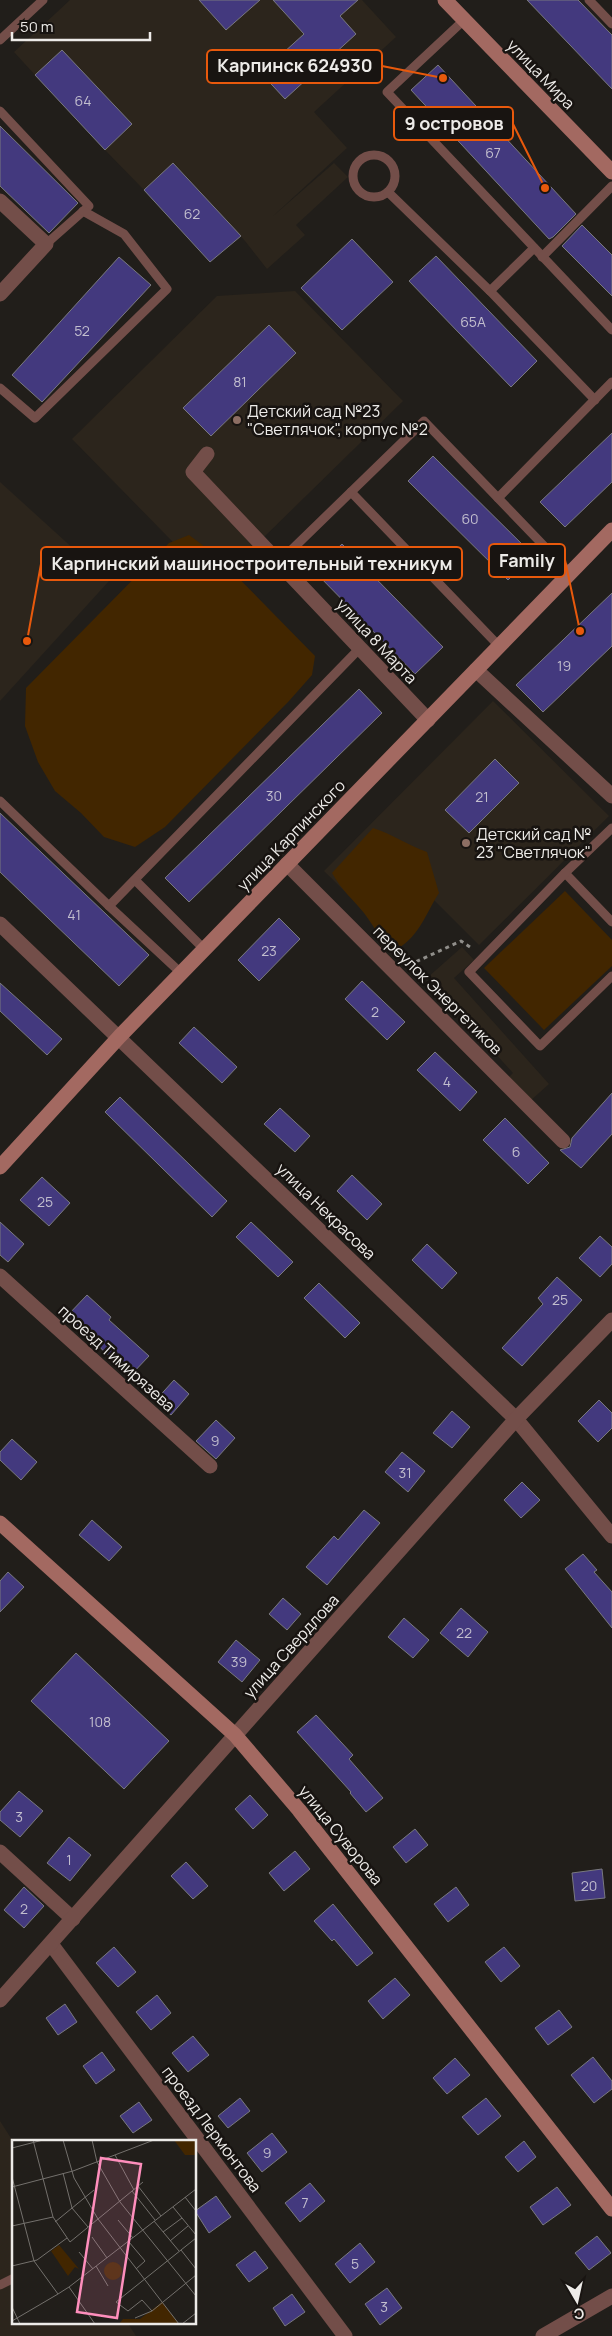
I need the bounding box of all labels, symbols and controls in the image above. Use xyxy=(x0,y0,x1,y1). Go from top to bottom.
scale bar xyxy=(12,10,150,42)
text: 50 m xyxy=(20,16,54,37)
street label: улица Мира xyxy=(502,34,580,114)
callout: Карпинск 624930 xyxy=(207,50,382,83)
text: Карпинск 624930 xyxy=(217,53,373,77)
house number: 64 xyxy=(75,91,91,110)
callout: 9 островов xyxy=(394,107,513,140)
text: 9 островов xyxy=(404,111,504,135)
house number: 67 xyxy=(485,143,501,162)
house number: 62 xyxy=(184,204,200,223)
house number: 65А xyxy=(460,312,486,331)
house number: 52 xyxy=(74,321,90,340)
house number: 81 xyxy=(233,372,247,391)
place label: Детский сад №23 "Светлячок", корпус №2 xyxy=(247,400,428,440)
marker: Детский сад №23 "Светлячок", корпус №2 xyxy=(231,414,243,426)
house number: 60 xyxy=(461,509,479,528)
callout: Family xyxy=(489,544,565,577)
callout: Карпинский машиностроительный техникум xyxy=(41,547,462,580)
text: Family xyxy=(499,548,555,572)
text: Карпинский машиностроительный техникум xyxy=(52,551,452,575)
street label: улица 8 Марта xyxy=(332,594,422,688)
house number: 19 xyxy=(557,656,571,675)
street label: улица Карпинского xyxy=(232,775,350,895)
house number: 30 xyxy=(266,786,282,805)
house number: 21 xyxy=(475,787,489,806)
place label: Детский сад № 23 "Светлячок" xyxy=(476,823,591,863)
marker: Детский сад № 23 "Светлячок" xyxy=(460,837,472,849)
house number: 41 xyxy=(67,905,81,924)
street label: переулок Энергетиков xyxy=(369,921,508,1060)
house number: 23 xyxy=(261,941,277,960)
house number: 2 xyxy=(371,1002,379,1021)
house number: 4 xyxy=(443,1072,451,1091)
house number: 6 xyxy=(512,1142,520,1161)
street label: улица Некрасова xyxy=(271,1158,381,1264)
house number: 25 xyxy=(37,1192,53,1211)
house number: 25 xyxy=(552,1290,568,1309)
street label: проезд Тимирязева xyxy=(54,1300,180,1416)
house number: 9 xyxy=(211,1431,219,1450)
house number: 31 xyxy=(398,1463,412,1482)
street label: улица Свердлова xyxy=(238,1589,344,1703)
house number: 22 xyxy=(456,1623,472,1642)
house number: 39 xyxy=(231,1652,247,1671)
house number: 108 xyxy=(89,1712,111,1731)
street label: улица Суворова xyxy=(294,1780,388,1890)
house number: 3 xyxy=(15,1807,23,1826)
house number: 1 xyxy=(66,1850,72,1869)
house number: 20 xyxy=(581,1876,597,1895)
house number: 2 xyxy=(20,1899,28,1918)
street label: проезд Лермонтова xyxy=(157,2061,267,2197)
inset map xyxy=(12,2140,196,2324)
house number: 9 xyxy=(263,2143,271,2162)
house number: 7 xyxy=(301,2193,309,2212)
house number: 5 xyxy=(351,2254,359,2273)
north arrow xyxy=(552,2276,602,2326)
house number: 3 xyxy=(380,2297,388,2316)
text: С xyxy=(573,2304,586,2325)

